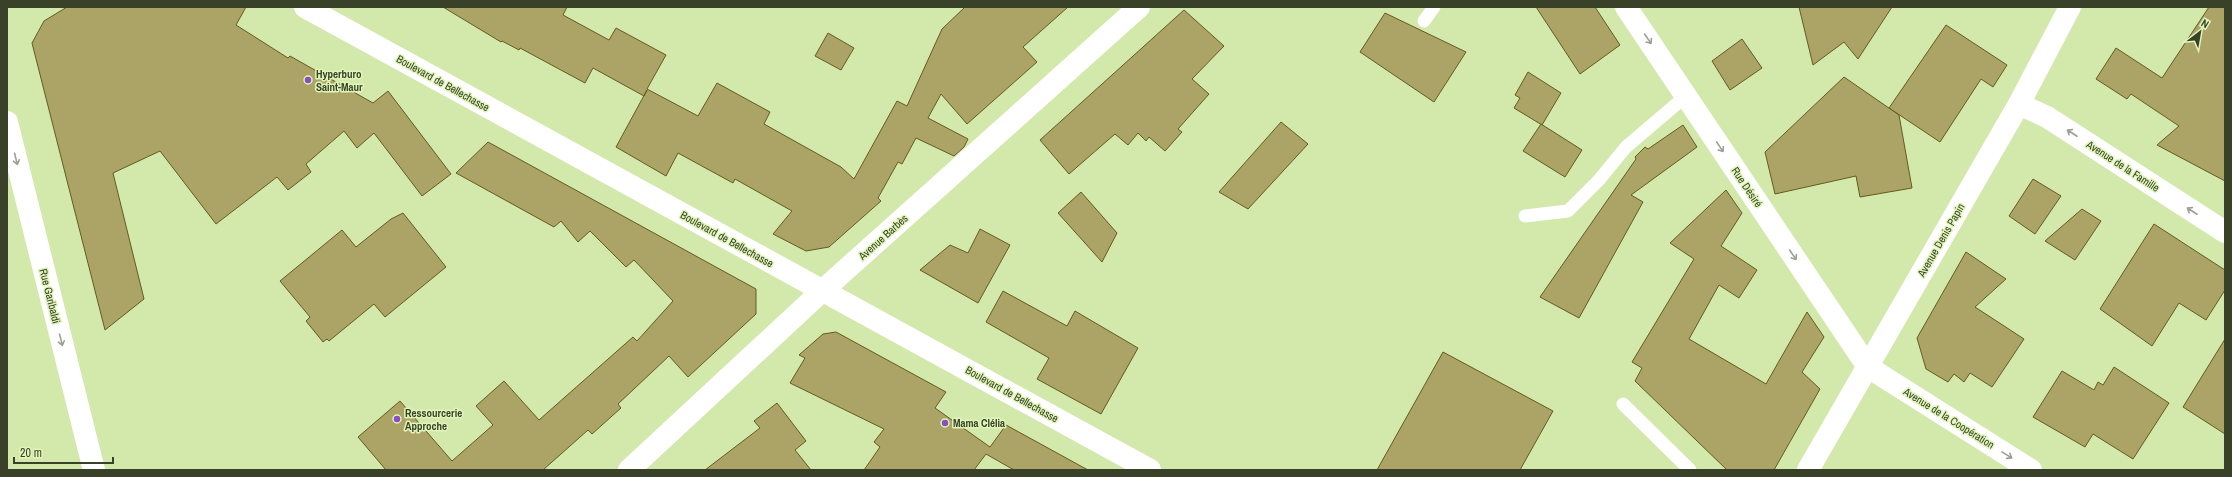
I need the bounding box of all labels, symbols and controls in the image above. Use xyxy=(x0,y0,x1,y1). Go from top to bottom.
north arrow xyxy=(2180,12,2220,52)
text: N xyxy=(2199,16,2212,31)
one-way arrow xyxy=(1644,34,1652,45)
street label: Boulevard de Bellechasse xyxy=(394,52,492,114)
place label: Hyperburo Saint-Maur xyxy=(316,67,363,94)
marker: Hyperburo Saint-Maur xyxy=(303,75,313,85)
one-way arrow xyxy=(2066,129,2077,137)
street label: Avenue de la Famille xyxy=(2083,137,2162,195)
one-way arrow xyxy=(1716,141,1724,152)
one-way arrow xyxy=(13,153,21,166)
street label: Rue Désiré xyxy=(1728,164,1766,210)
street label: Avenue Denis Papin xyxy=(1914,201,1968,280)
one-way arrow xyxy=(2187,207,2198,215)
street label: Boulevard de Bellechasse xyxy=(678,208,776,270)
street label: Avenue Barbès xyxy=(855,211,911,263)
one-way arrow xyxy=(1789,249,1797,260)
street label: Rue Garibaldi xyxy=(36,267,64,325)
one-way arrow xyxy=(58,333,66,346)
street label: Boulevard de Bellechasse xyxy=(963,363,1061,425)
street label: Avenue de la Coopération xyxy=(1900,384,1997,452)
place label: Ressourcerie Approche xyxy=(405,406,462,433)
marker: Ressourcerie Approche xyxy=(392,414,402,424)
place label: Mama Clélia xyxy=(953,416,1005,430)
marker: Mama Clélia xyxy=(940,418,950,428)
scale bar xyxy=(14,439,113,465)
text: 20 m xyxy=(20,445,42,461)
one-way arrow xyxy=(2001,451,2012,459)

